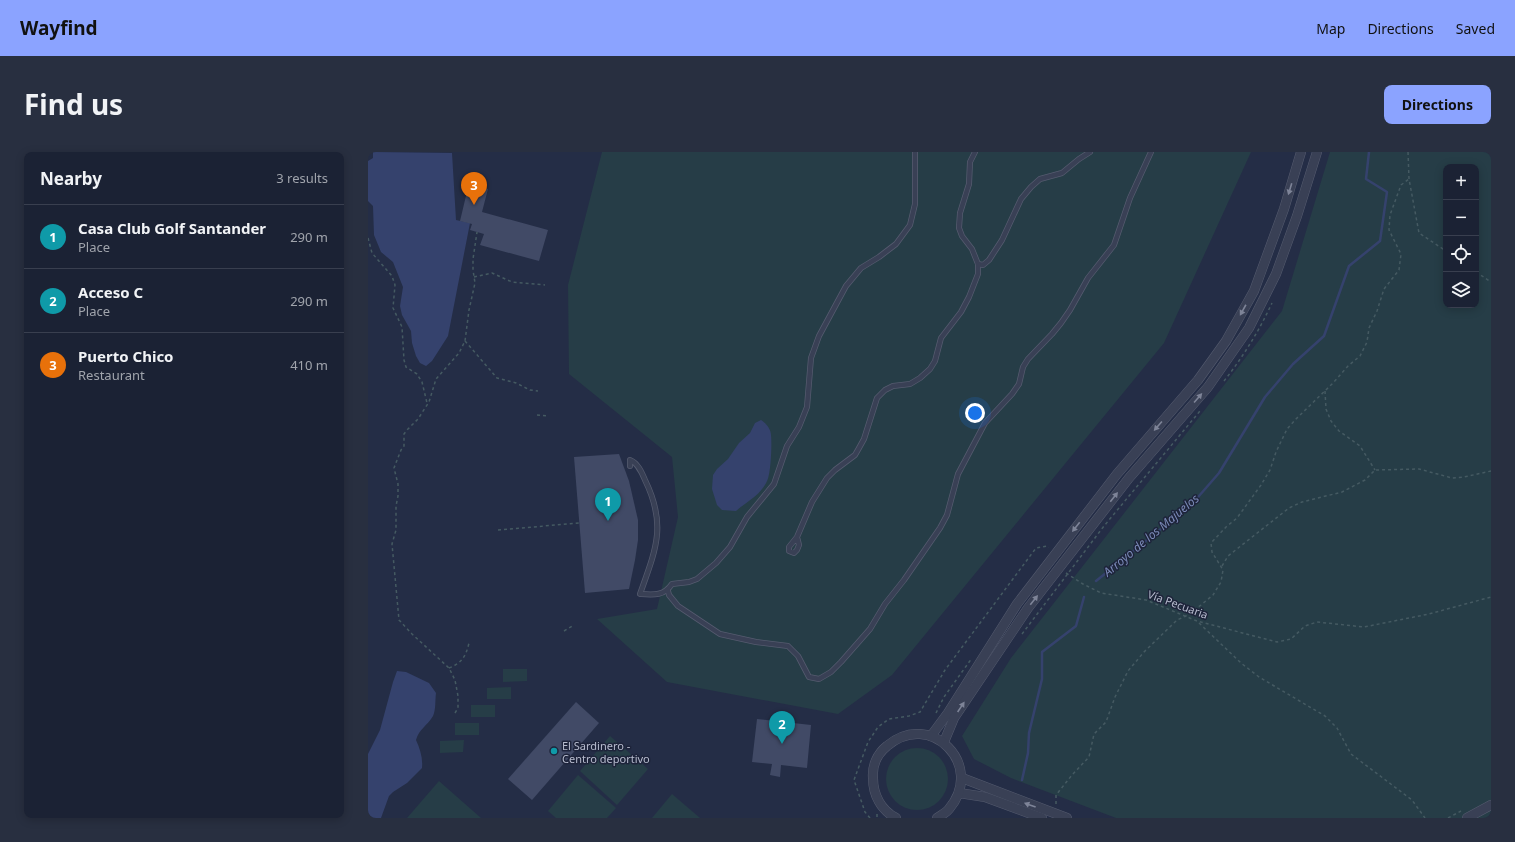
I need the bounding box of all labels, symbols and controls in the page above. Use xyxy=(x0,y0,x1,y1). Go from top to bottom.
text: Wayfind xyxy=(20,15,98,41)
text: Map xyxy=(1316,19,1345,38)
text: Directions xyxy=(1367,19,1434,38)
text: Saved xyxy=(1456,19,1495,38)
text: Find us xyxy=(24,85,123,123)
button: Directions xyxy=(1384,85,1491,124)
map controls xyxy=(1443,164,1479,308)
button: + xyxy=(1443,164,1479,200)
text: Nearby xyxy=(40,167,102,190)
text: 3 results xyxy=(276,169,328,187)
pin: 3 xyxy=(461,172,487,205)
one-way arrow xyxy=(1287,184,1293,196)
button: − xyxy=(1443,200,1479,236)
text: Casa Club Golf Santander xyxy=(78,218,266,238)
text: 1 xyxy=(49,228,57,246)
text: 290 m xyxy=(290,228,328,246)
button: locate xyxy=(1443,236,1479,272)
text: Place xyxy=(78,238,110,256)
button: layers xyxy=(1443,272,1479,308)
text: Acceso C xyxy=(78,282,143,302)
text: 2 xyxy=(49,292,57,310)
text: 290 m xyxy=(290,292,328,310)
text: Place xyxy=(78,302,110,320)
one-way arrow xyxy=(1240,304,1246,316)
text: Puerto Chico xyxy=(78,346,174,366)
text: 3 xyxy=(49,356,57,374)
text: 410 m xyxy=(290,356,328,374)
text: Restaurant xyxy=(78,366,145,384)
one-way arrow xyxy=(1193,394,1202,403)
your location xyxy=(965,403,985,423)
one-way arrow xyxy=(1154,421,1163,432)
pin: 1 xyxy=(595,488,621,521)
water label: Arroyo de los Majuelos xyxy=(1099,490,1203,581)
one-way arrow xyxy=(1109,492,1118,503)
one-way arrow xyxy=(1072,522,1081,533)
street label: Vía Pecuaria xyxy=(1146,586,1210,622)
one-way arrow xyxy=(1030,595,1038,606)
one-way arrow xyxy=(957,702,965,713)
pin: 2 xyxy=(769,711,795,744)
place label: El Sardinero - Centro deportivo xyxy=(562,738,650,766)
marker: El Sardinero - Centro deportivo xyxy=(549,746,559,756)
one-way arrow xyxy=(1024,801,1036,807)

